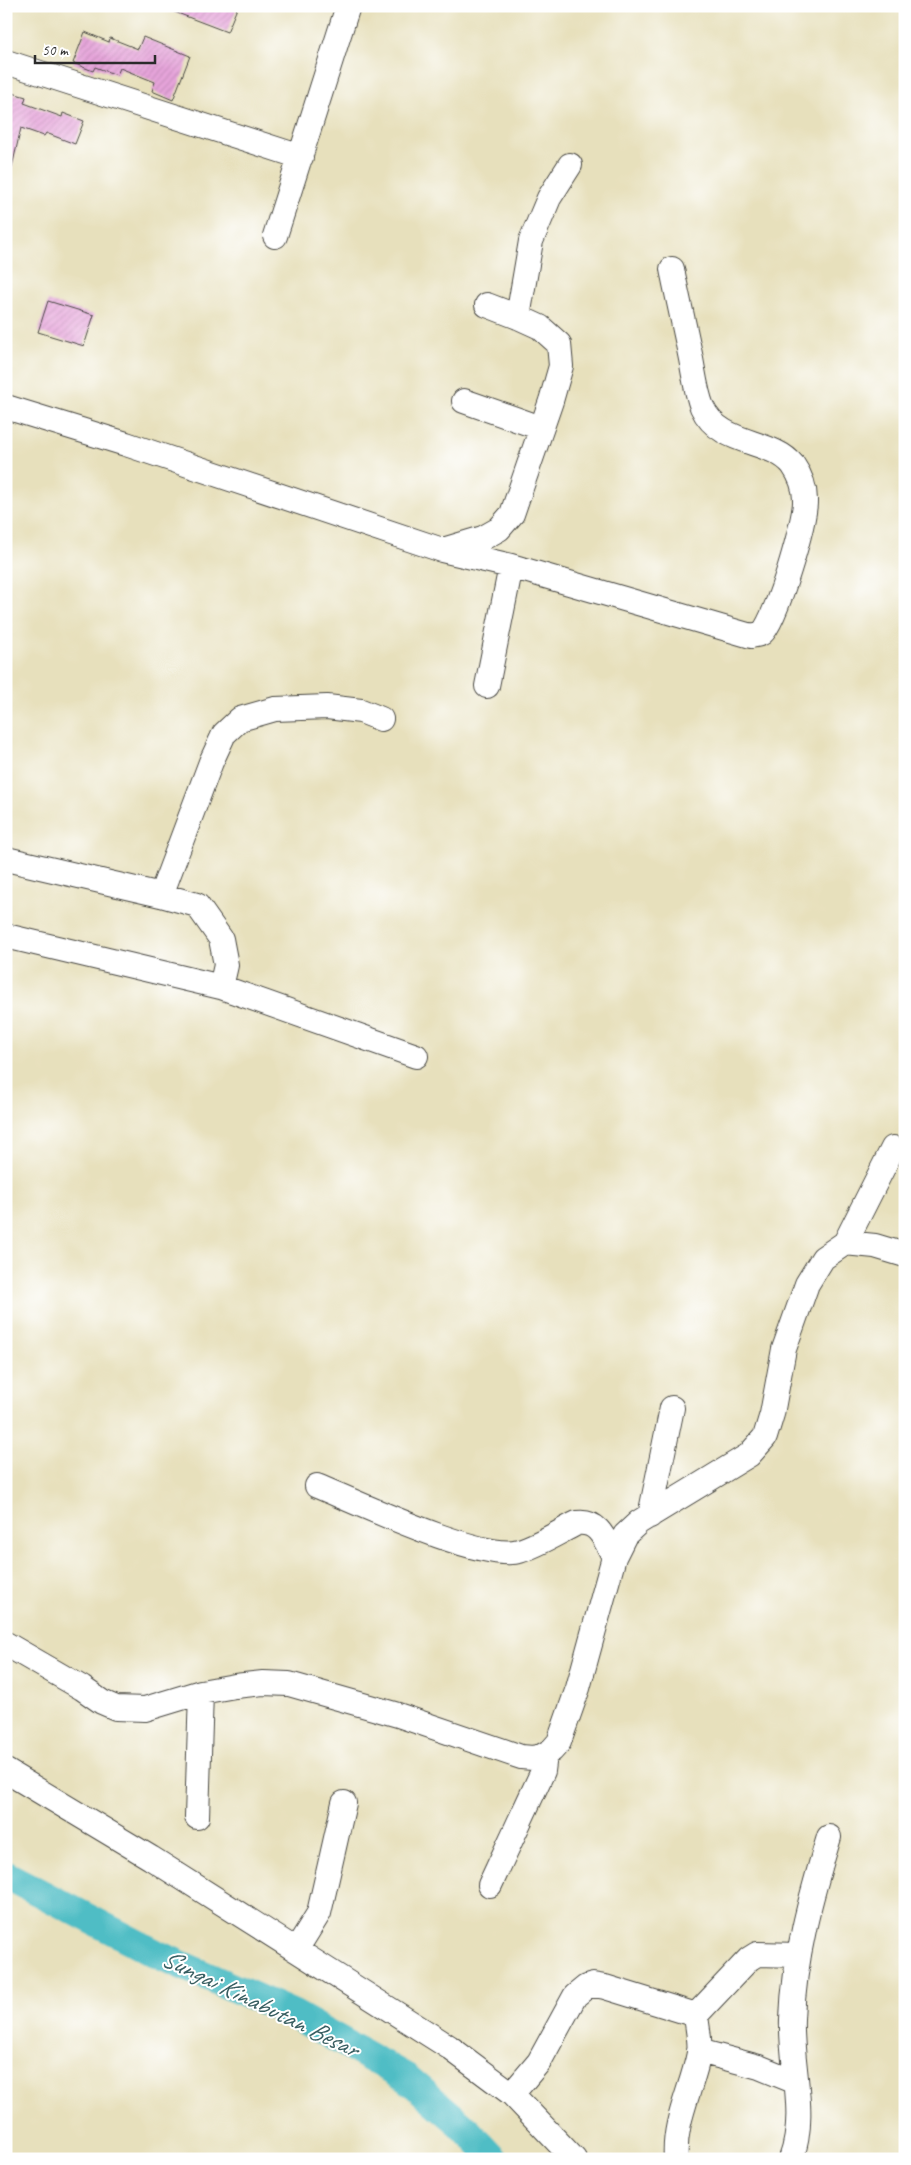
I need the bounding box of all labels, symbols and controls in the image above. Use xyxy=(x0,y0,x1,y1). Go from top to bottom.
scale bar xyxy=(35,32,155,64)
text: 50 m xyxy=(42,41,69,60)
water label: Sungai Kinabutan Besar xyxy=(157,1941,367,2066)

